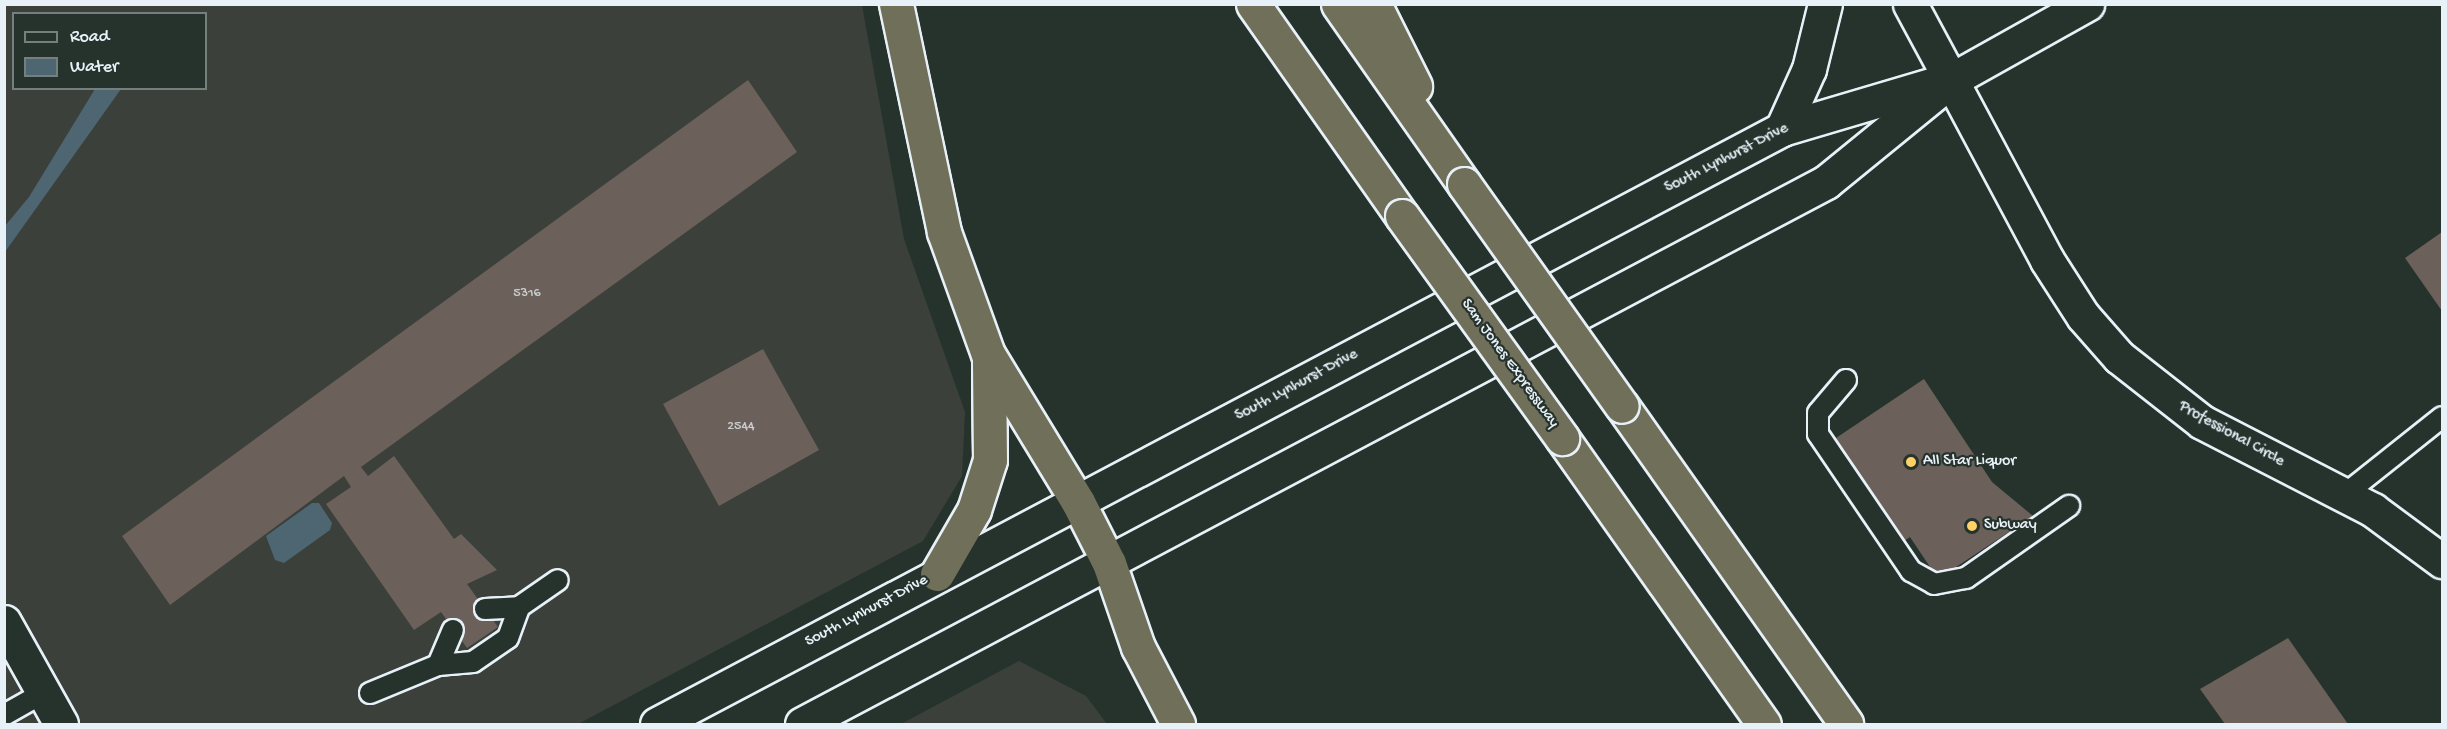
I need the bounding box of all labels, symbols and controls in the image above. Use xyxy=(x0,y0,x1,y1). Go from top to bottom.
legend xyxy=(12,12,207,90)
text: Road xyxy=(70,27,109,48)
text: Water xyxy=(70,57,118,78)
street label: South Lynhurst Drive xyxy=(1662,119,1792,199)
house number: 5316 xyxy=(513,286,541,302)
street label: Sam Jones Expressway xyxy=(1456,296,1562,432)
street label: South Lynhurst Drive xyxy=(1232,346,1362,426)
street label: Professional Circle xyxy=(2175,398,2287,472)
house number: 2544 xyxy=(727,419,755,435)
place label: All Star Liquor xyxy=(1923,452,2016,472)
marker: All Star Liquor xyxy=(1904,455,1918,469)
place label: Subway xyxy=(1984,516,2037,536)
marker: Subway xyxy=(1965,519,1979,533)
street label: South Lynhurst Drive xyxy=(802,572,932,652)

